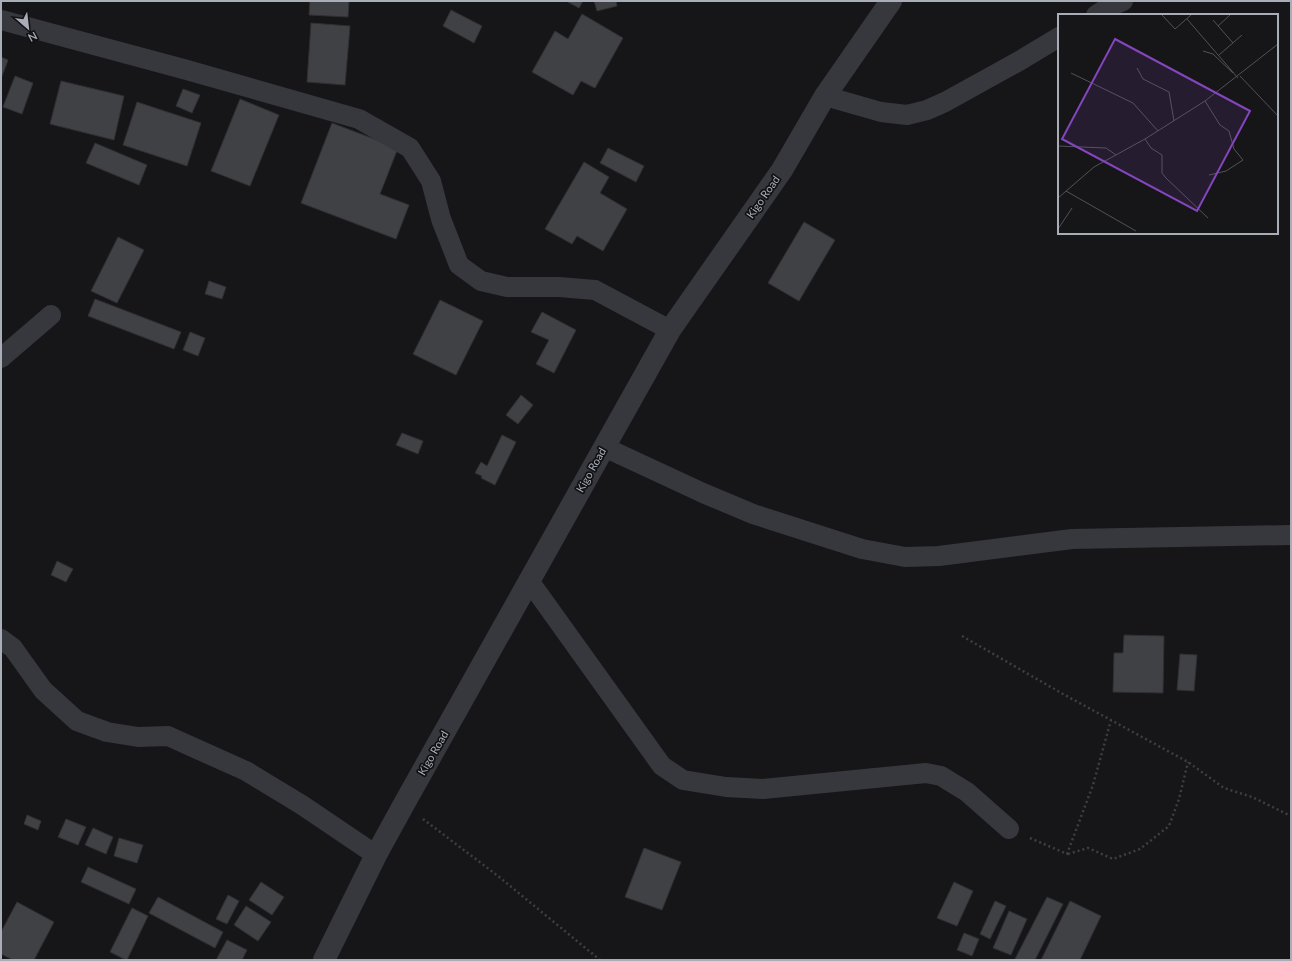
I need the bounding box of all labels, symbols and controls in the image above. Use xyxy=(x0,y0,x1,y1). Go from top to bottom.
north arrow xyxy=(8,8,48,48)
inset map xyxy=(1058,14,1278,234)
text: N xyxy=(26,30,40,45)
street label: Kigo Road xyxy=(743,173,782,221)
street label: Kigo Road xyxy=(573,445,608,494)
street label: Kigo Road xyxy=(415,728,450,777)

